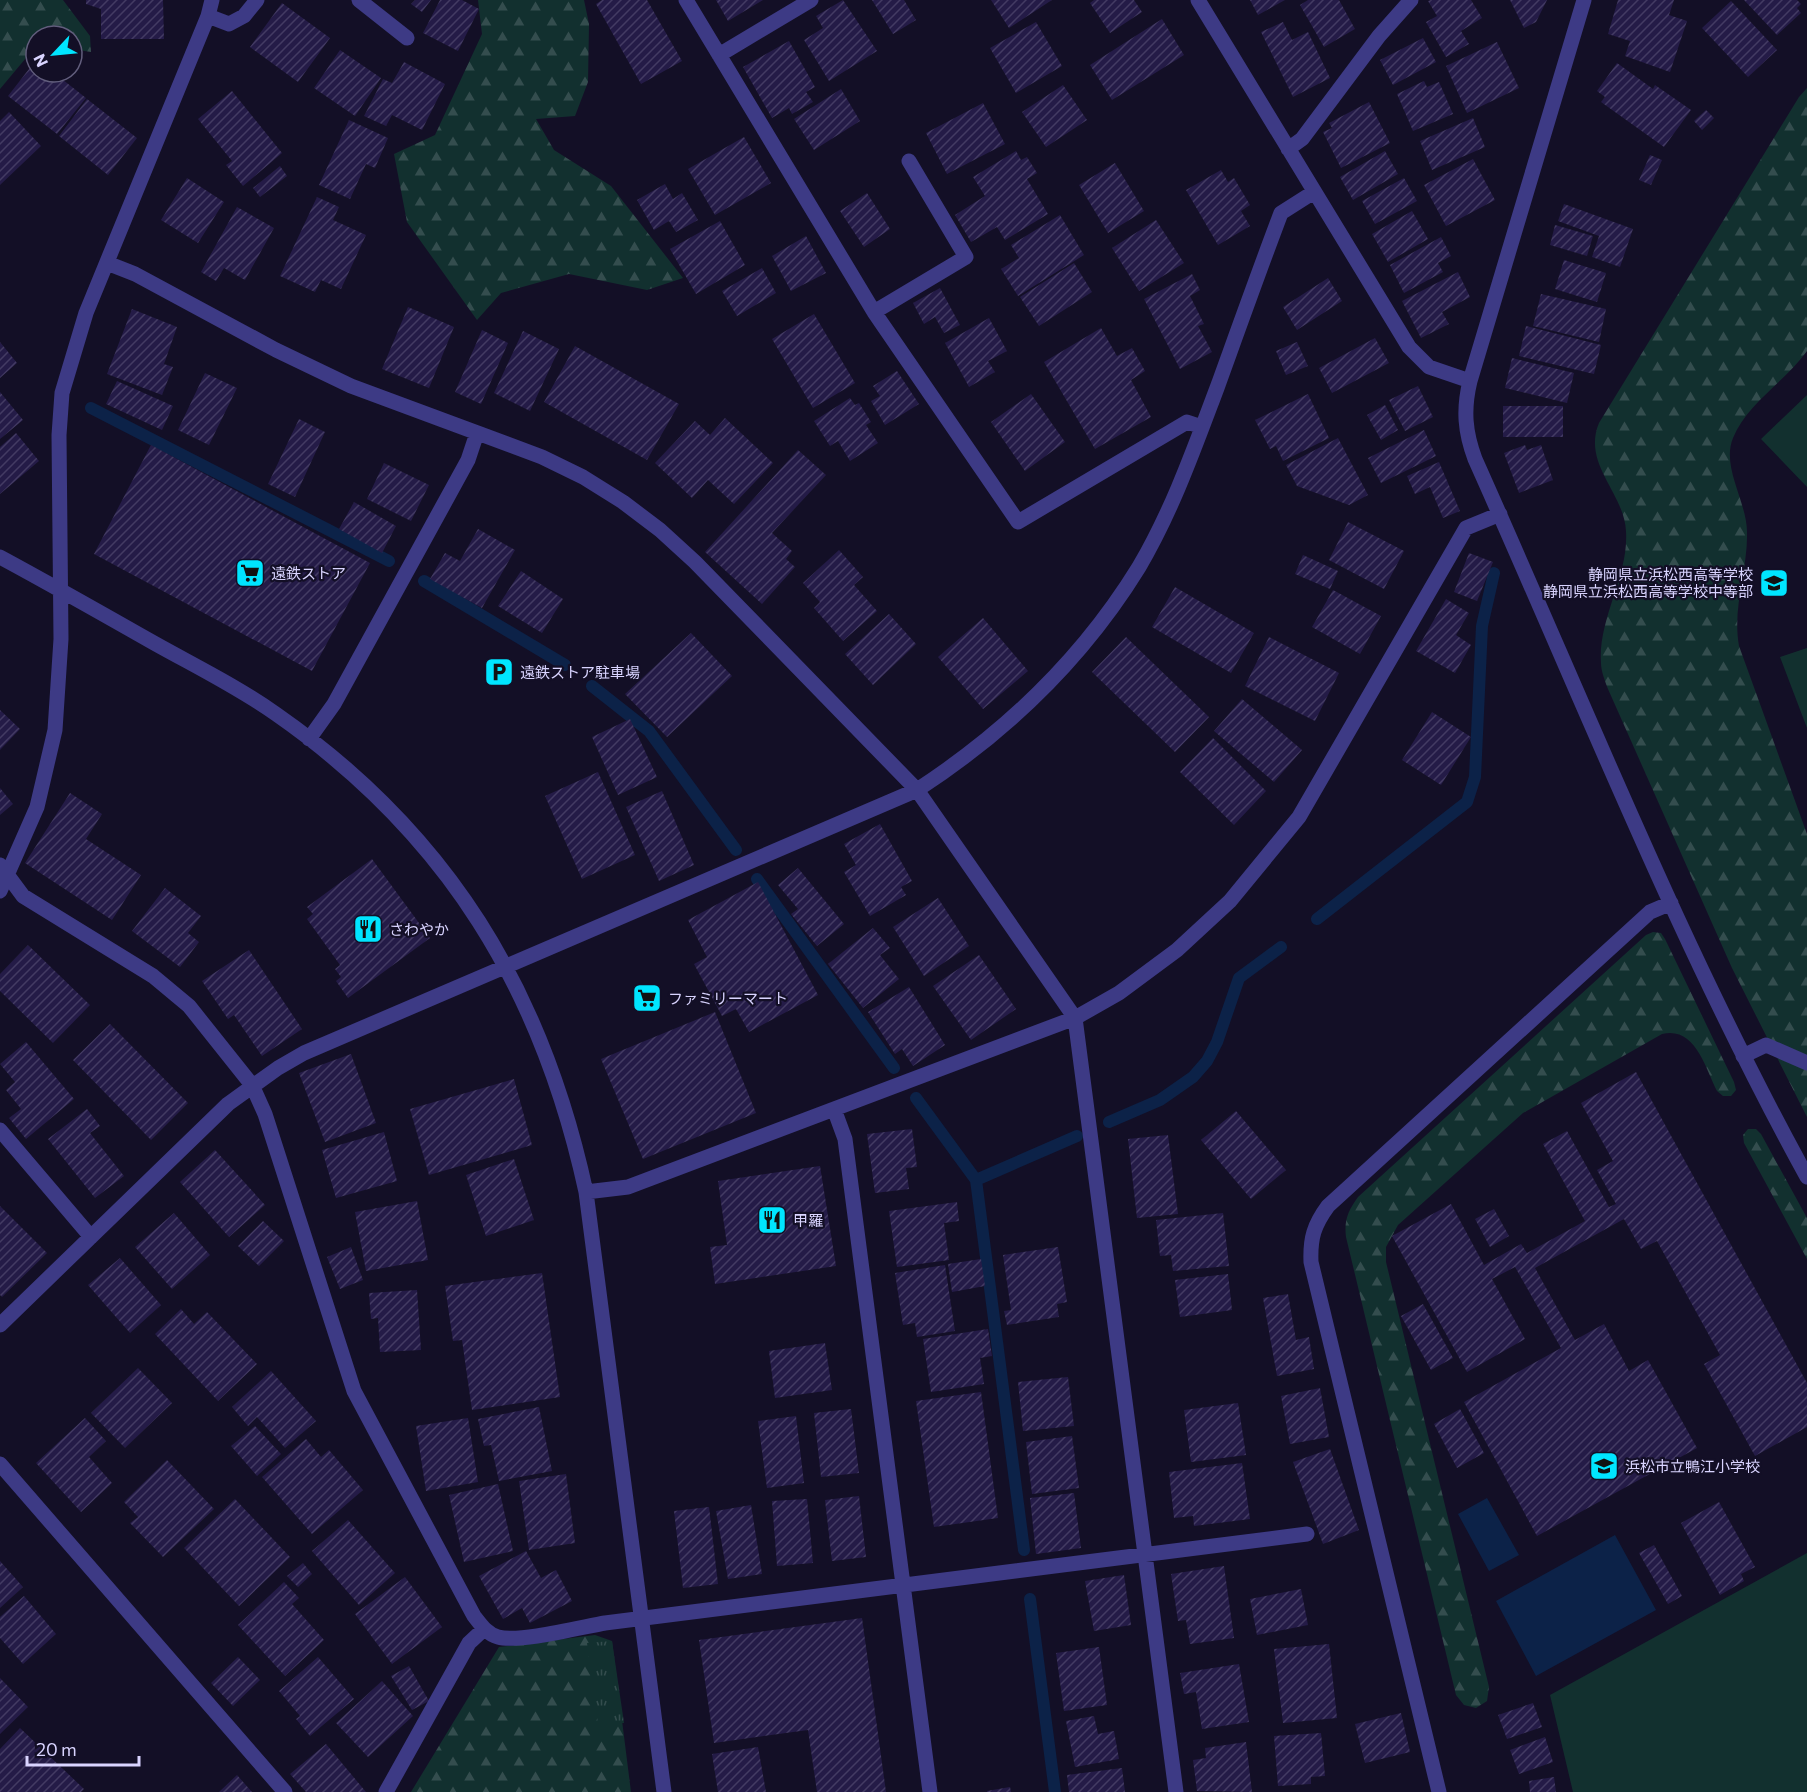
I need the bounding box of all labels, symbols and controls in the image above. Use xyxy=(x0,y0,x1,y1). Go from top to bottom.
north arrow xyxy=(24,24,84,84)
text: N xyxy=(29,51,51,70)
supermarket icon: 遠鉄ストア xyxy=(234,557,266,589)
place label: 遠鉄ストア xyxy=(271,564,346,582)
place label: 静岡県立浜松西高等学校 静岡県立浜松西高等学校中等部 xyxy=(1543,565,1753,600)
school or university icon: 静岡県立浜松西高等学校 静岡県立浜松西高等学校中等部 xyxy=(1758,567,1790,599)
parking icon: 遠鉄ストア駐車場 xyxy=(483,656,515,688)
place label: 遠鉄ストア駐車場 xyxy=(520,663,640,681)
restaurant icon: さわやか xyxy=(352,913,384,945)
place label: さわやか xyxy=(389,920,449,938)
supermarket icon: ファミリーマート xyxy=(631,982,663,1014)
place label: ファミリーマート xyxy=(668,989,788,1007)
restaurant icon: 甲羅 xyxy=(756,1204,788,1236)
place label: 甲羅 xyxy=(793,1211,823,1229)
school or university icon: 浜松市立鴨江小学校 xyxy=(1588,1450,1620,1482)
place label: 浜松市立鴨江小学校 xyxy=(1625,1457,1760,1475)
scale bar xyxy=(27,1729,140,1767)
text: 20 m xyxy=(36,1738,77,1760)

